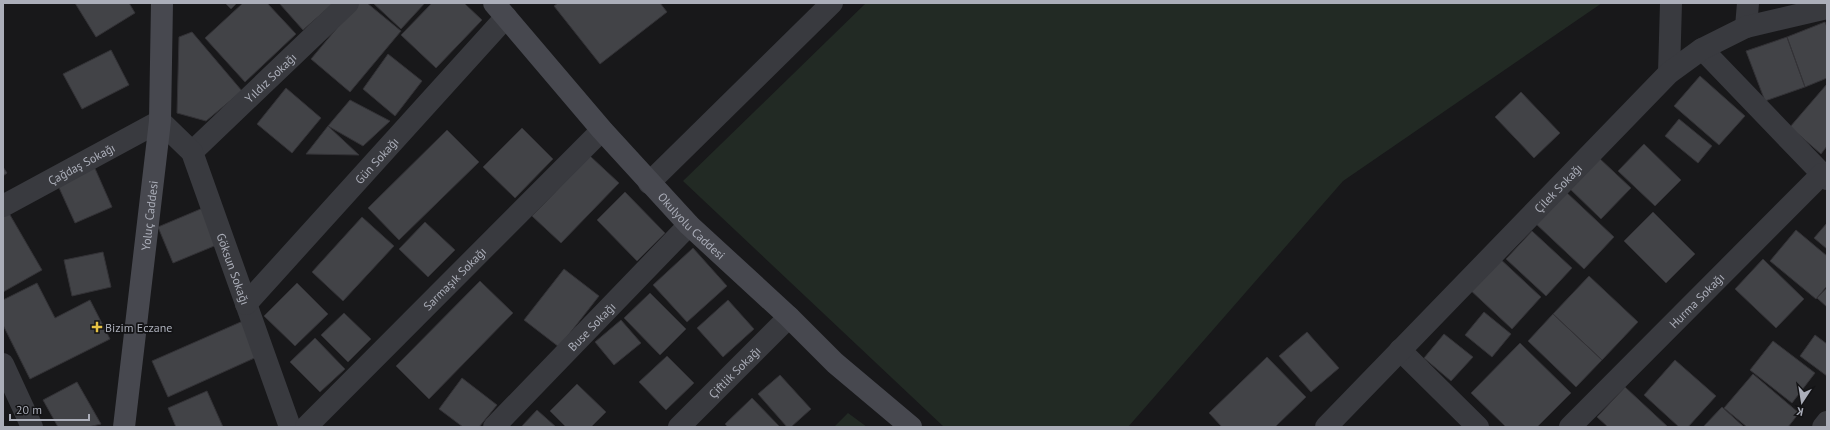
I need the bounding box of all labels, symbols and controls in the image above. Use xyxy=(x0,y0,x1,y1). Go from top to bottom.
street label: Yıldız Sokağı xyxy=(241,49,299,105)
street label: Gün Sokağı xyxy=(351,134,401,187)
street label: Çağdaş Sokağı xyxy=(45,139,117,188)
street label: Çilek Sokağı xyxy=(1531,160,1585,216)
street label: Yoluç Caddesi xyxy=(137,180,160,251)
street label: Okulyolu Caddesi xyxy=(655,189,729,262)
street label: Göksun Sokağı xyxy=(214,231,253,307)
street label: Sarmaşık Sokağı xyxy=(420,243,489,313)
street label: Hurma Sokağı xyxy=(1666,269,1727,331)
street label: Buse Sokağı xyxy=(564,299,618,354)
place label: Bizim Eczane xyxy=(105,320,172,335)
marker: Bizim Eczane xyxy=(92,322,102,332)
street label: Çiftlik Sokağı xyxy=(705,343,763,401)
north arrow xyxy=(1782,382,1822,422)
scale bar xyxy=(10,396,89,422)
text: 20 m xyxy=(16,402,42,417)
text: K xyxy=(1795,404,1805,419)

